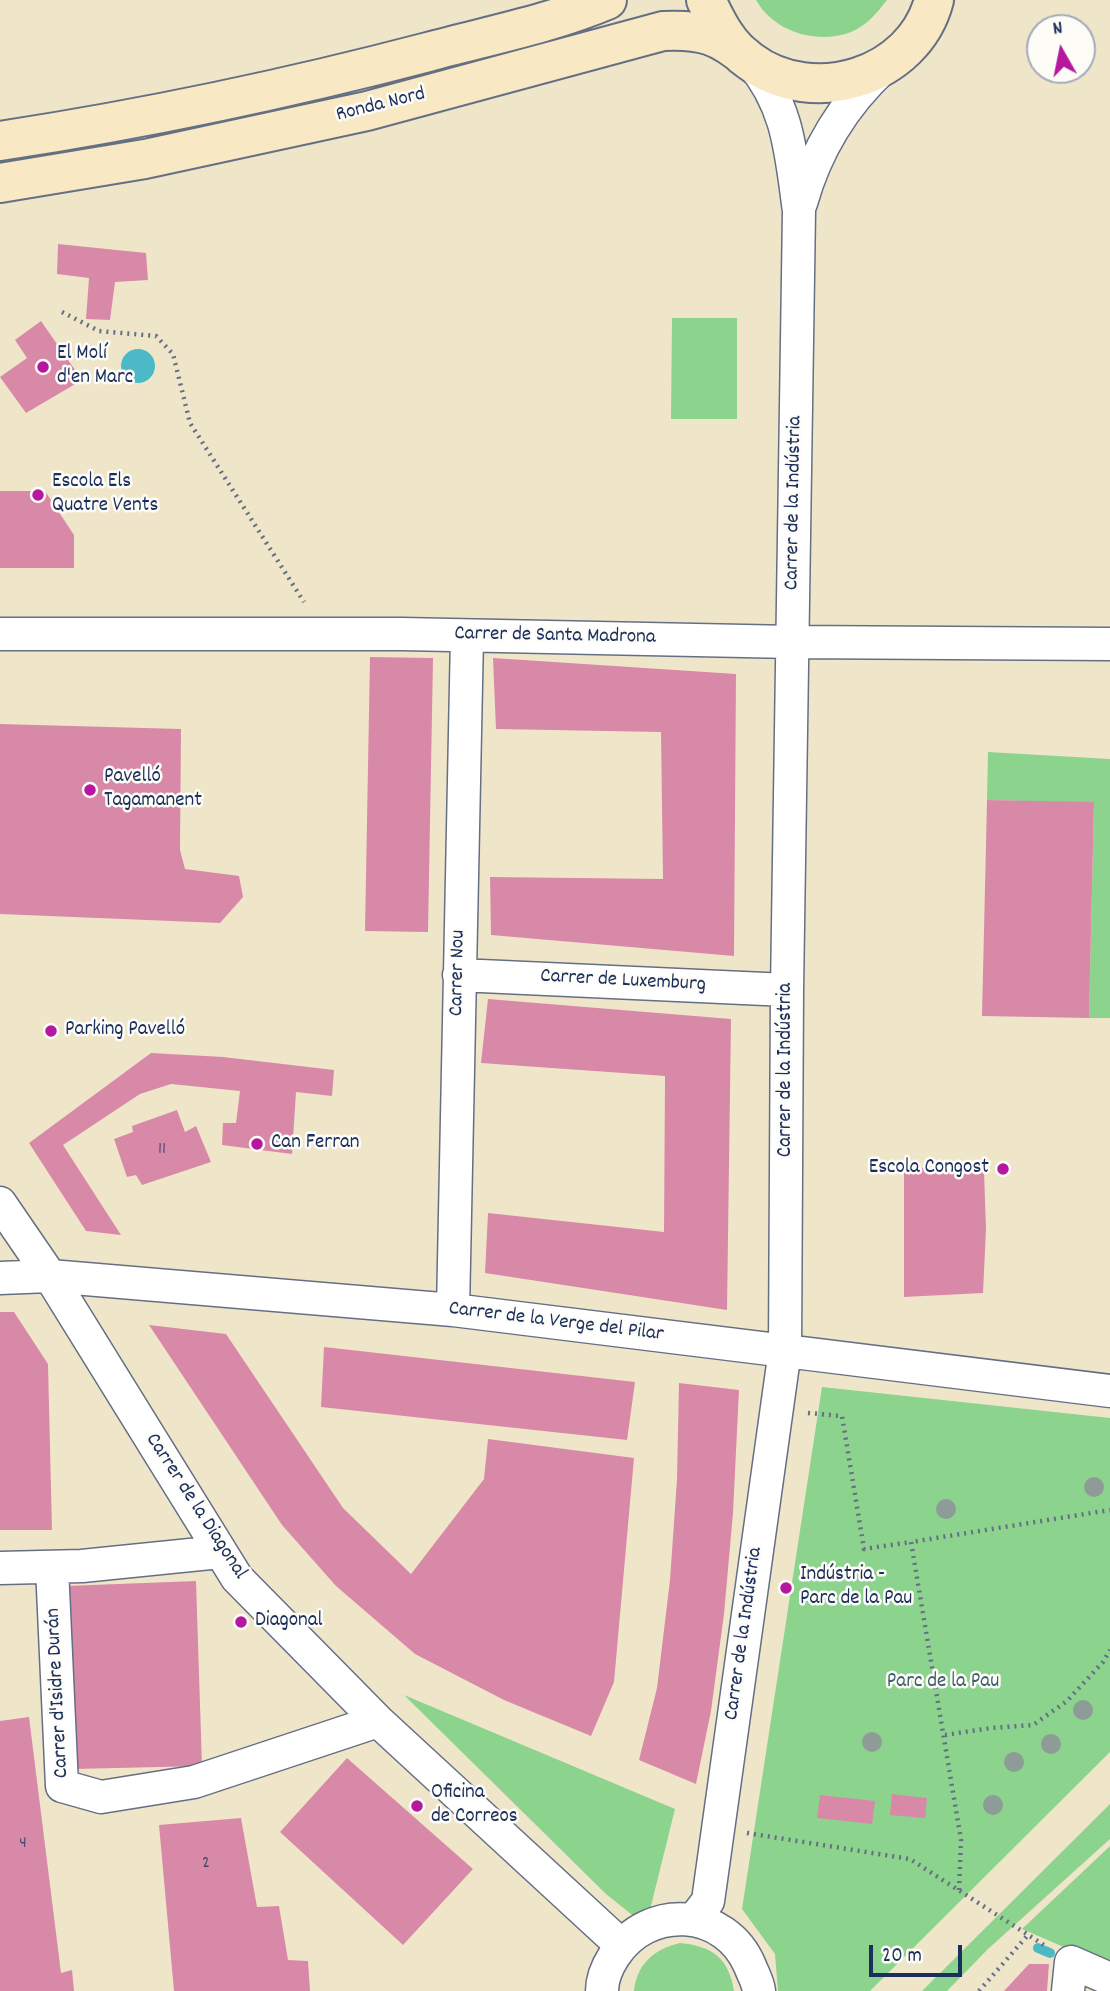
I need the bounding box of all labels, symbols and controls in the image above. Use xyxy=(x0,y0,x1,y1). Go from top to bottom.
north arrow xyxy=(1026,14,1096,84)
text: N xyxy=(1051,16,1065,44)
street label: Ronda Nord xyxy=(334,83,428,129)
place label: El Molí d'en Marc xyxy=(57,342,133,392)
marker: El Molí d'en Marc xyxy=(35,359,51,375)
street label: Carrer de la Indústria xyxy=(781,416,809,590)
place label: Escola Els Quatre Vents xyxy=(52,470,158,520)
marker: Escola Els Quatre Vents xyxy=(30,487,46,503)
street label: Carrer de Santa Madrona xyxy=(454,623,656,651)
place label: Pavelló Tagamanent xyxy=(104,765,202,815)
marker: Pavelló Tagamanent xyxy=(82,782,98,798)
street label: Carrer Nou xyxy=(446,930,472,1016)
street label: Carrer de Luxemburg xyxy=(540,965,706,999)
street label: Carrer de la Indústria xyxy=(774,983,800,1157)
place label: Parking Pavelló xyxy=(65,1018,185,1044)
marker: Parking Pavelló xyxy=(43,1023,59,1039)
place label: Can Ferran xyxy=(271,1131,359,1157)
marker: Can Ferran xyxy=(249,1136,265,1152)
house number: 11 xyxy=(158,1140,166,1162)
place label: Escola Congost xyxy=(869,1156,989,1182)
marker: Escola Congost xyxy=(995,1161,1011,1177)
street label: Carrer de la Verge del Pilar xyxy=(447,1297,665,1349)
street label: Carrer de la Diagonal xyxy=(138,1429,252,1585)
street label: Carrer de la Indústria xyxy=(720,1546,770,1722)
place label: Indústria - Parc de la Pau xyxy=(800,1563,912,1613)
marker: Indústria - Parc de la Pau xyxy=(778,1580,794,1596)
street label: Carrer d'Isidre Durán xyxy=(42,1607,76,1779)
place label: Diagonal xyxy=(255,1609,323,1635)
marker: Diagonal xyxy=(233,1614,249,1630)
park label: Parc de la Pau xyxy=(887,1670,999,1696)
place label: Oficina de Correos xyxy=(431,1781,518,1831)
marker: Oficina de Correos xyxy=(409,1798,425,1814)
house number: 4 xyxy=(19,1834,27,1856)
house number: 2 xyxy=(202,1854,210,1876)
scale bar xyxy=(872,1932,965,1976)
text: 20 m xyxy=(882,1942,922,1972)

